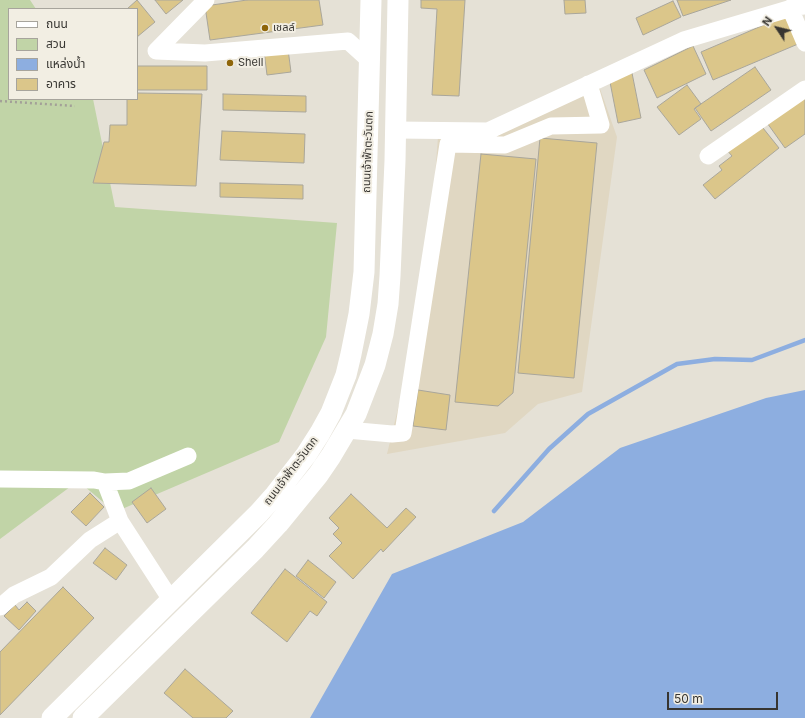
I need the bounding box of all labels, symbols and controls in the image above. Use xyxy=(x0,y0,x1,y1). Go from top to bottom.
legend xyxy=(8,8,138,100)
north arrow xyxy=(757,8,797,48)
text: N xyxy=(759,14,775,29)
text: ถนน xyxy=(46,16,68,31)
place label: เชลล์ xyxy=(273,21,295,35)
marker: เชลล์ xyxy=(260,23,270,33)
text: สวน xyxy=(46,36,66,51)
text: แหล่งน้ำ xyxy=(46,56,85,71)
place label: Shell xyxy=(238,56,263,70)
marker: Shell xyxy=(225,58,235,68)
text: อาคาร xyxy=(46,76,76,91)
street label: ถนนเจ้าฟ้าตะวันตก xyxy=(360,111,376,193)
street label: ถนนเจ้าฟ้าตะวันตก xyxy=(261,434,321,508)
scale bar xyxy=(669,684,780,710)
text: 50 m xyxy=(674,691,703,706)

